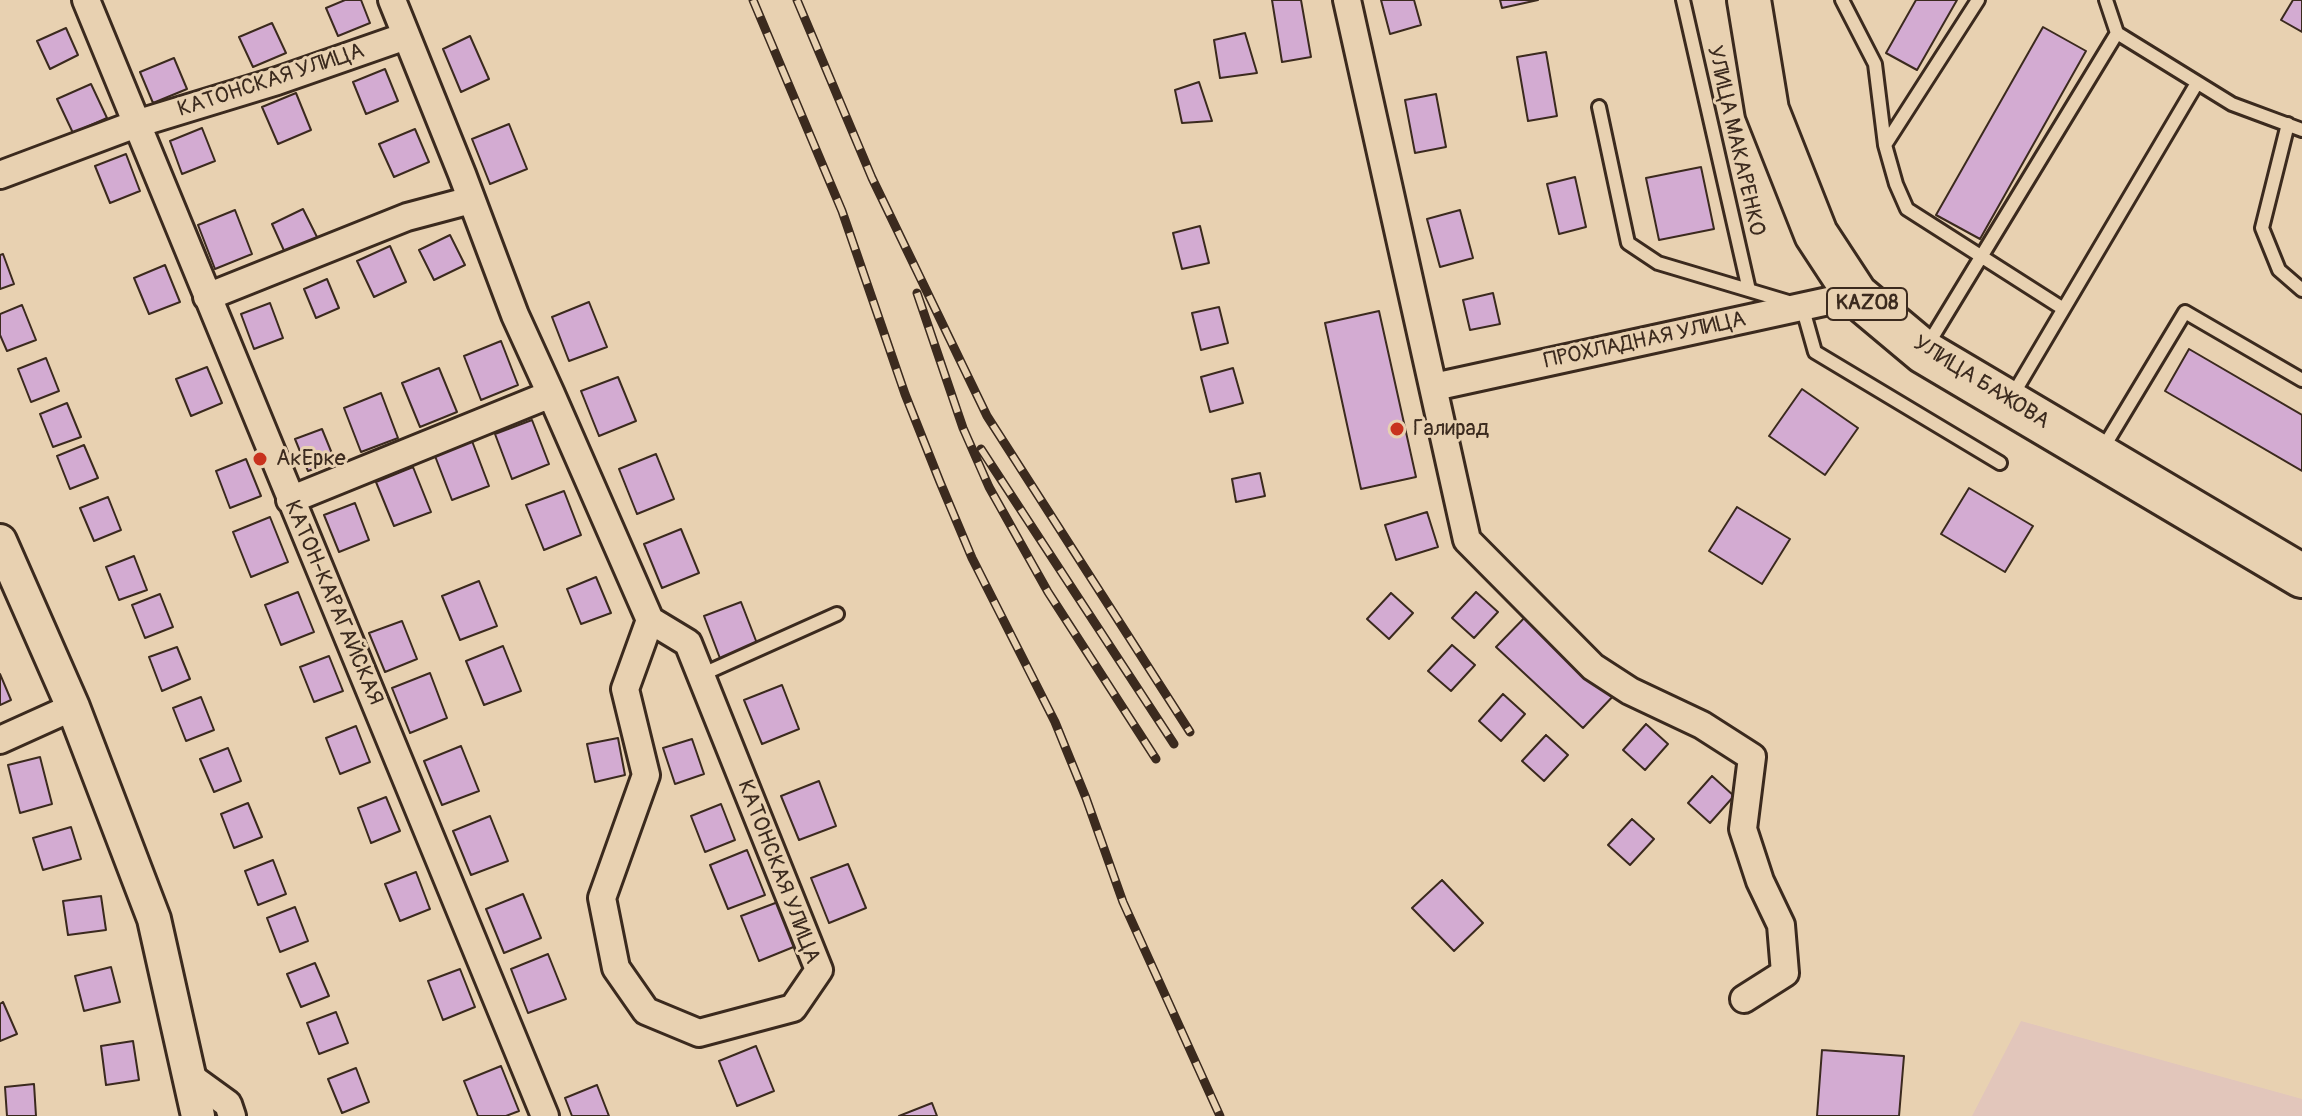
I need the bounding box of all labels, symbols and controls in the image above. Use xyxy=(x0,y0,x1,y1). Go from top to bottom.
street label: КАТОНСКАЯ УЛИЦА xyxy=(174,38,368,124)
street label: УЛИЦА МАКАРЕНКО xyxy=(1700,43,1770,239)
road number: KAZ08 xyxy=(1827,288,1907,320)
street label: ПРОХЛАДНАЯ УЛИЦА xyxy=(1542,307,1748,375)
street label: УЛИЦА БАЖОВА xyxy=(1908,331,2054,435)
place label: Галирад xyxy=(1413,416,1489,442)
marker: Галирад xyxy=(1388,420,1406,438)
place label: АкЕрке xyxy=(276,446,346,472)
marker: АкЕрке xyxy=(251,450,269,468)
street label: КАТОН-КАРАГАЙСКАЯ xyxy=(278,497,388,709)
street label: КАТОНСКАЯ УЛИЦА xyxy=(731,776,825,968)

